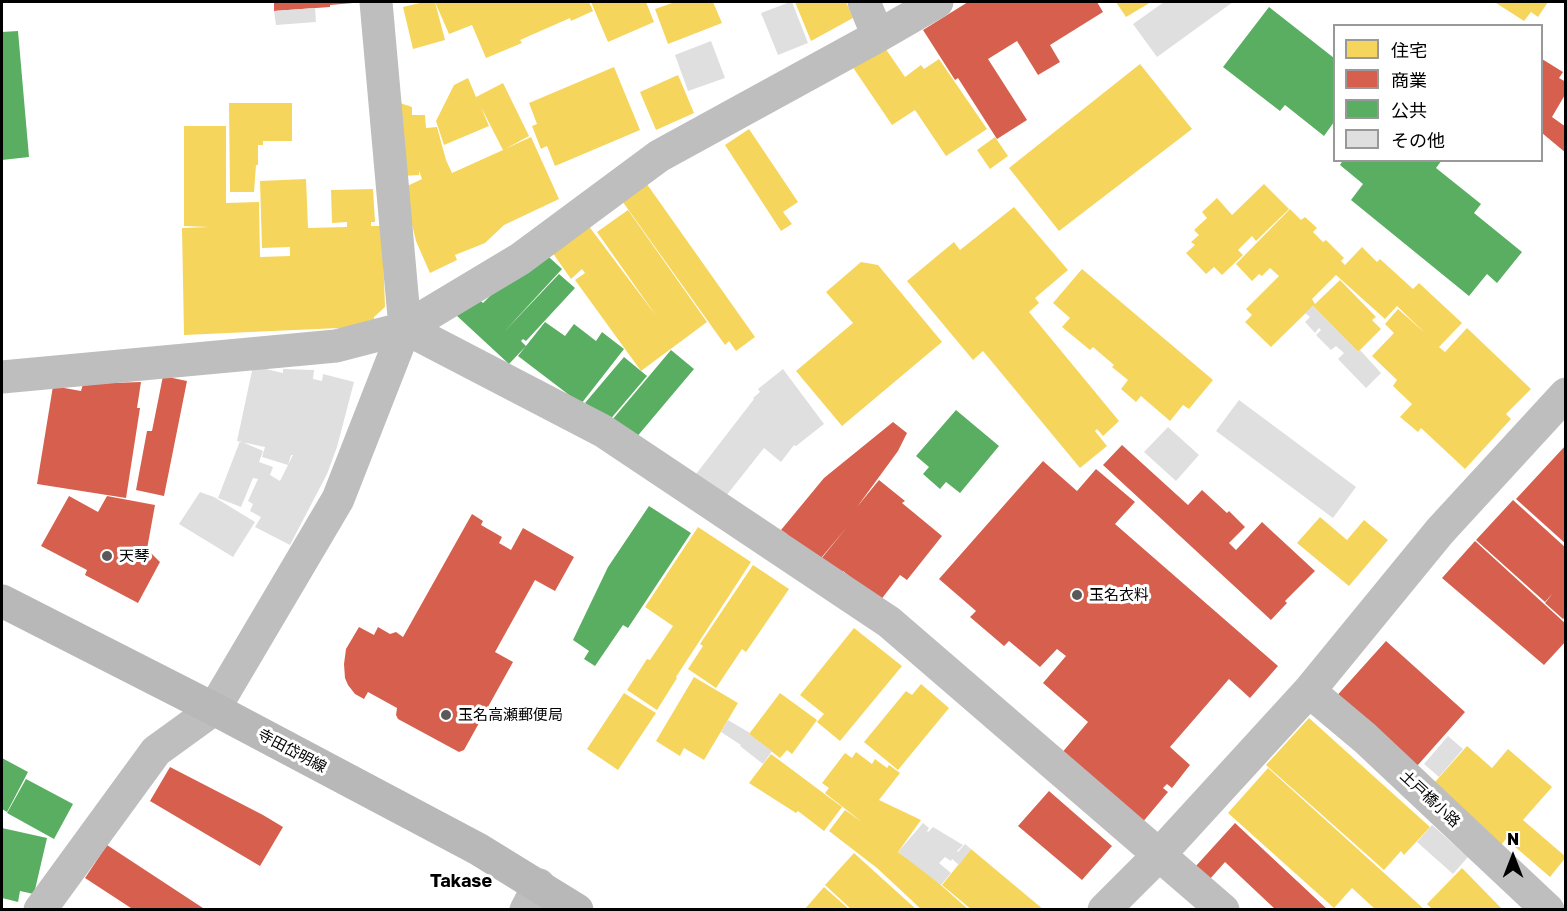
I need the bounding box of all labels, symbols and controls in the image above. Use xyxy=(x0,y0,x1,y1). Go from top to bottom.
legend xyxy=(1333,24,1543,162)
text: 住宅 xyxy=(1391,39,1427,61)
text: 商業 xyxy=(1391,69,1427,91)
text: 公共 xyxy=(1391,99,1427,121)
text: その他 xyxy=(1391,129,1445,151)
place label: 天琴 xyxy=(119,547,149,565)
marker: 天琴 xyxy=(100,549,114,563)
place label: 玉名衣料 xyxy=(1089,586,1149,604)
marker: 玉名衣料 xyxy=(1070,588,1084,602)
place label: 玉名高瀬郵便局 xyxy=(458,706,563,724)
marker: 玉名高瀬郵便局 xyxy=(439,708,453,722)
street label: 寺田岱明線 xyxy=(255,725,329,777)
street label: 土戸橋小路 xyxy=(1396,767,1464,831)
north arrow xyxy=(1483,827,1543,887)
text: N xyxy=(1507,829,1519,849)
district label: Takase xyxy=(430,870,492,892)

